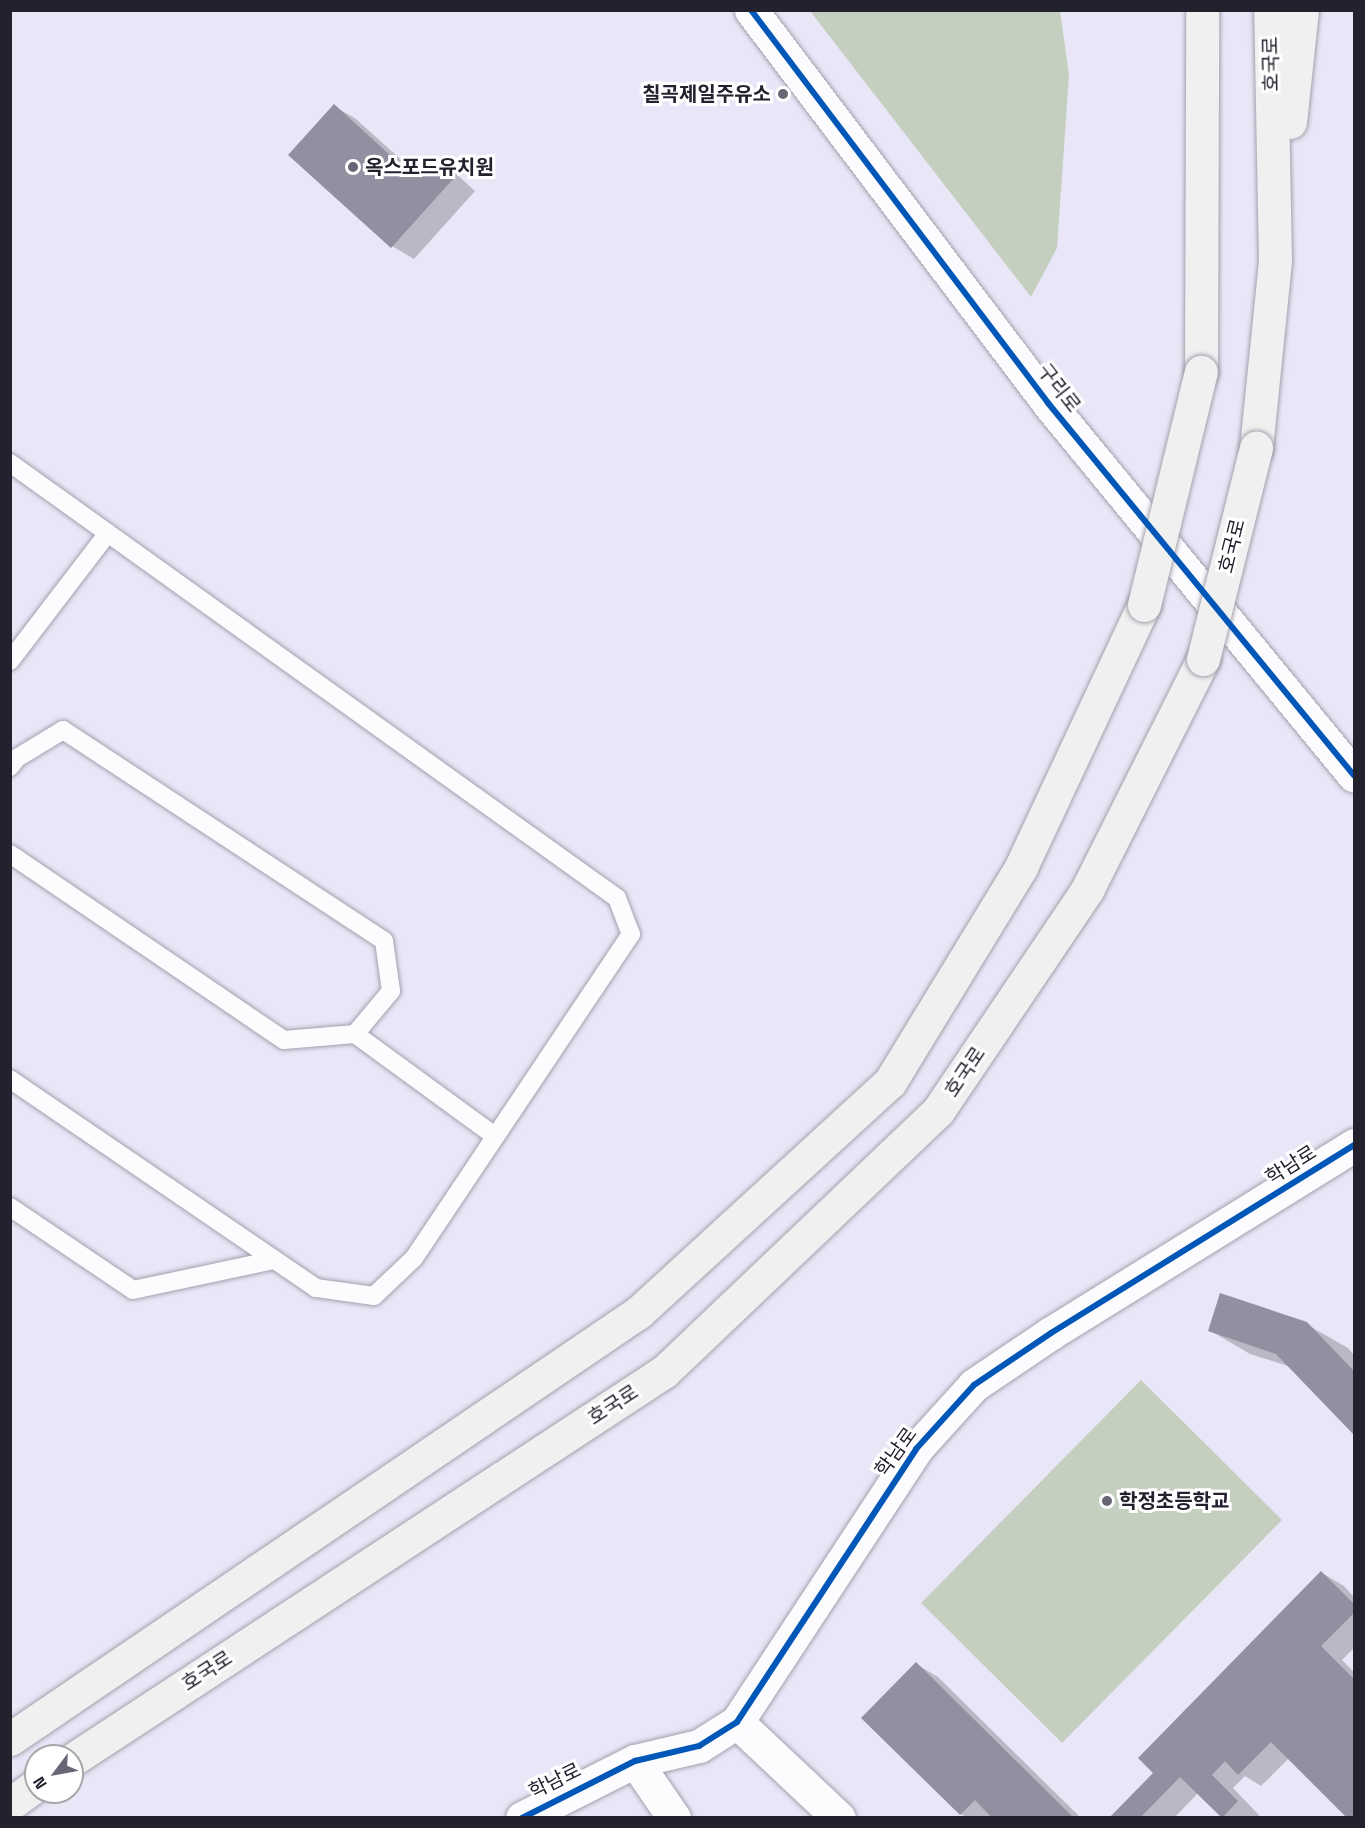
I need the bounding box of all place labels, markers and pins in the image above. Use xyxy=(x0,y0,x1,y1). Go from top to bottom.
place label: 칠곡제일주유소 xyxy=(642,82,771,106)
marker: 칠곡제일주유소 xyxy=(776,87,790,101)
place label: 옥스포드유치원 xyxy=(365,155,494,179)
marker: 옥스포드유치원 xyxy=(346,160,360,174)
place label: 학정초등학교 xyxy=(1119,1489,1229,1513)
marker: 학정초등학교 xyxy=(1100,1494,1114,1508)

